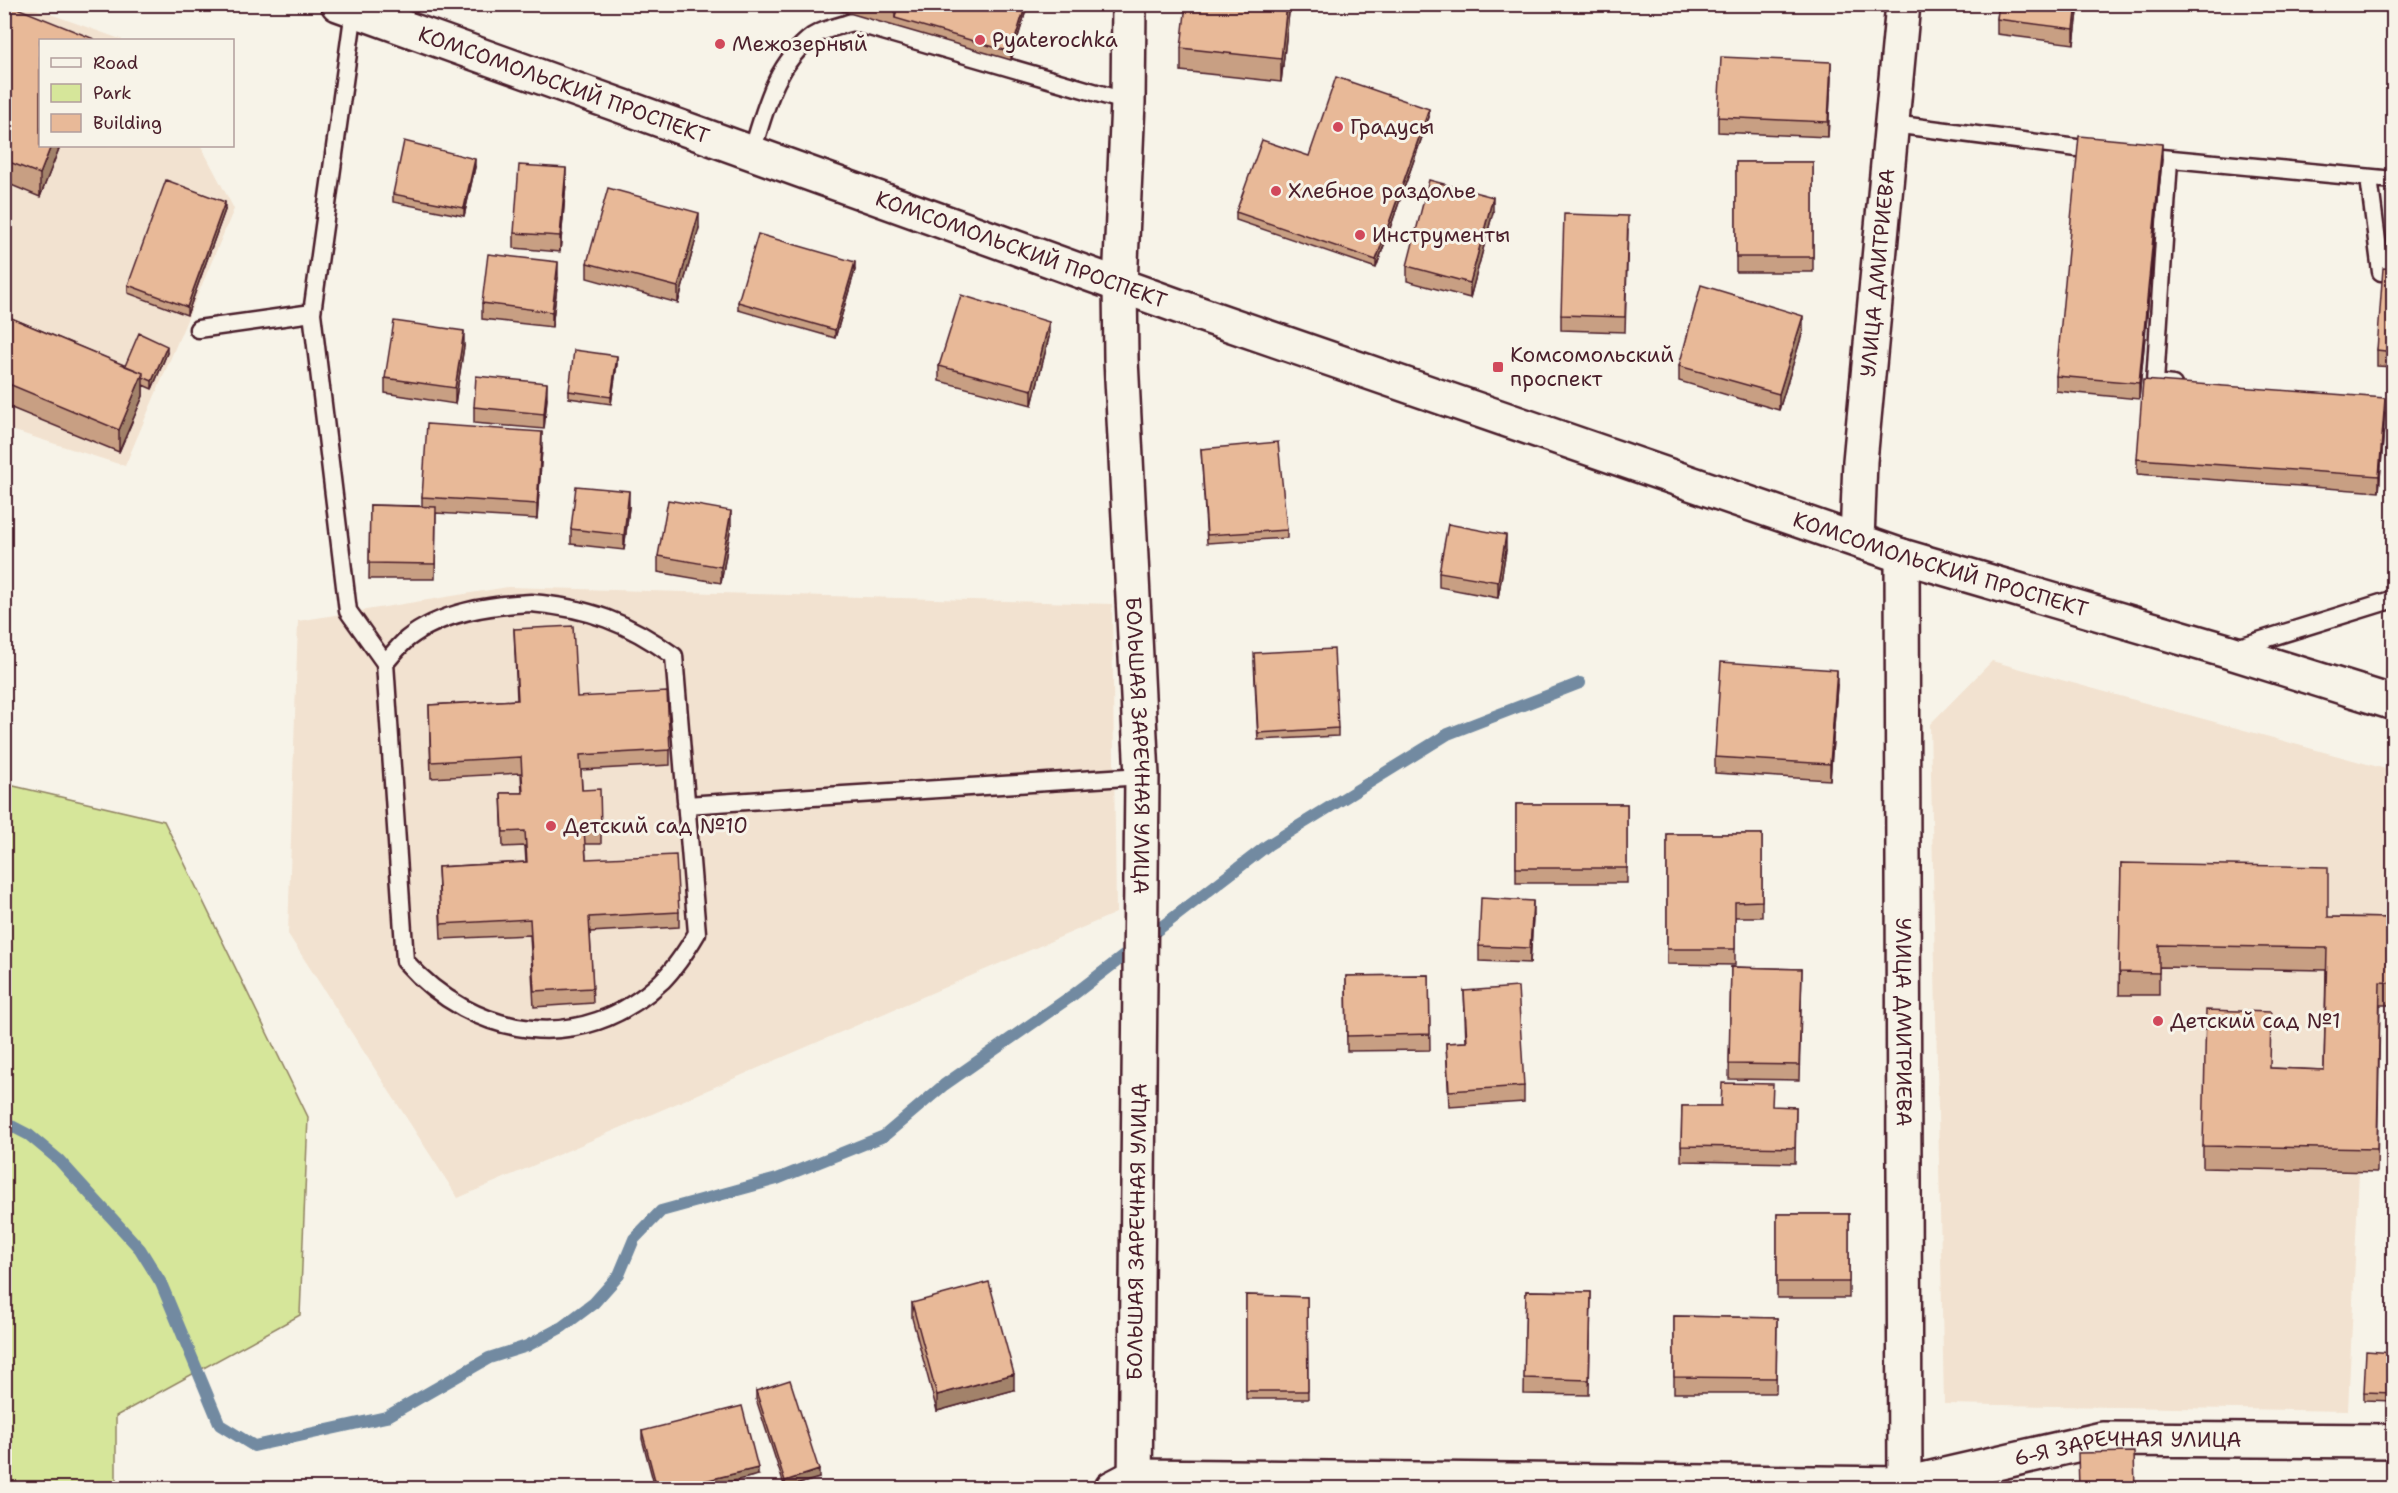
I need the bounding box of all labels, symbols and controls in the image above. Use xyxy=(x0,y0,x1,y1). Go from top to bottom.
street label: КОМСОМОЛЬСКИЙ ПРОСПЕКТ xyxy=(414,20,713,150)
place label: Pyaterochka xyxy=(992,26,1118,54)
place label: Межозерный xyxy=(732,30,868,58)
marker: Pyaterochka xyxy=(973,33,987,47)
marker: Межозерный xyxy=(713,37,727,51)
legend xyxy=(39,39,234,147)
text: Road xyxy=(93,51,138,75)
text: Park xyxy=(93,81,132,105)
text: Building xyxy=(93,111,162,135)
place label: Градусы xyxy=(1350,113,1434,141)
marker: Градусы xyxy=(1331,120,1345,134)
street label: УЛИЦА ДМИТРИЕВА xyxy=(1854,167,1901,378)
place label: Хлебное раздолье xyxy=(1288,177,1476,205)
street label: КОМСОМОЛЬСКИЙ ПРОСПЕКТ xyxy=(872,184,1171,315)
marker: Хлебное раздолье xyxy=(1269,184,1283,198)
place label: Инструменты xyxy=(1372,221,1510,249)
marker: Инструменты xyxy=(1353,228,1367,242)
place label: Комсомольский проспект xyxy=(1510,341,1674,393)
marker: Комсомольский проспект xyxy=(1491,360,1505,374)
street label: КОМСОМОЛЬСКИЙ ПРОСПЕКТ xyxy=(1789,505,2092,624)
street label: БОЛЬШАЯ ЗАРЕЧНАЯ УЛИЦА xyxy=(1119,596,1156,894)
place label: Детский сад №10 xyxy=(563,812,748,840)
marker: Детский сад №10 xyxy=(544,819,558,833)
street label: УЛИЦА ДМИТРИЕВА xyxy=(1889,917,1918,1127)
place label: Детский сад №1 xyxy=(2170,1007,2341,1035)
marker: Детский сад №1 xyxy=(2151,1014,2165,1028)
street label: БОЛЬШАЯ ЗАРЕЧНАЯ УЛИЦА xyxy=(1120,1083,1154,1381)
street label: 6-Я ЗАРЕЧНАЯ УЛИЦА xyxy=(2011,1424,2242,1473)

